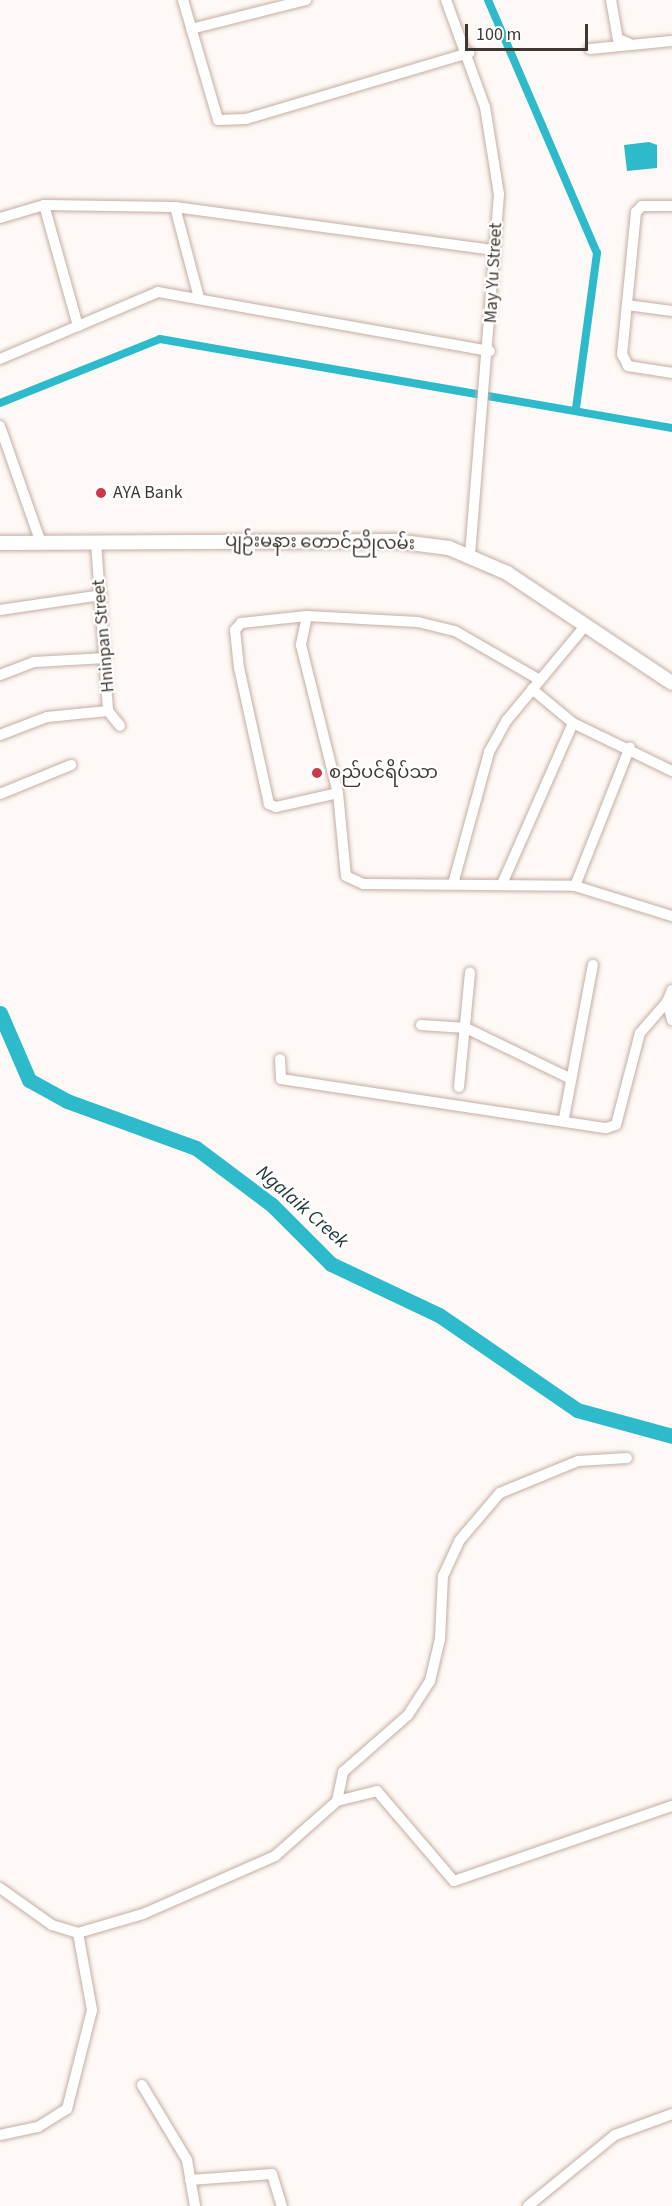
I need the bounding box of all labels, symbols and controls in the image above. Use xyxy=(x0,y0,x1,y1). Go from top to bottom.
scale bar xyxy=(468,12,591,50)
text: 100 m xyxy=(476,22,521,47)
street label: May Yu Street xyxy=(481,222,507,324)
place label: AYA Bank xyxy=(113,482,183,504)
marker: AYA Bank xyxy=(94,486,108,500)
street label: ပျဉ်းမနား တောင်ညိုလမ်း xyxy=(225,531,415,555)
street label: Hninpan Street xyxy=(88,579,120,693)
place label: စည်ပင်ရိပ်သာ xyxy=(329,762,438,784)
marker: စည်ပင်ရိပ်သာ xyxy=(310,766,324,780)
water label: Ngalaik Creek xyxy=(251,1161,353,1253)

